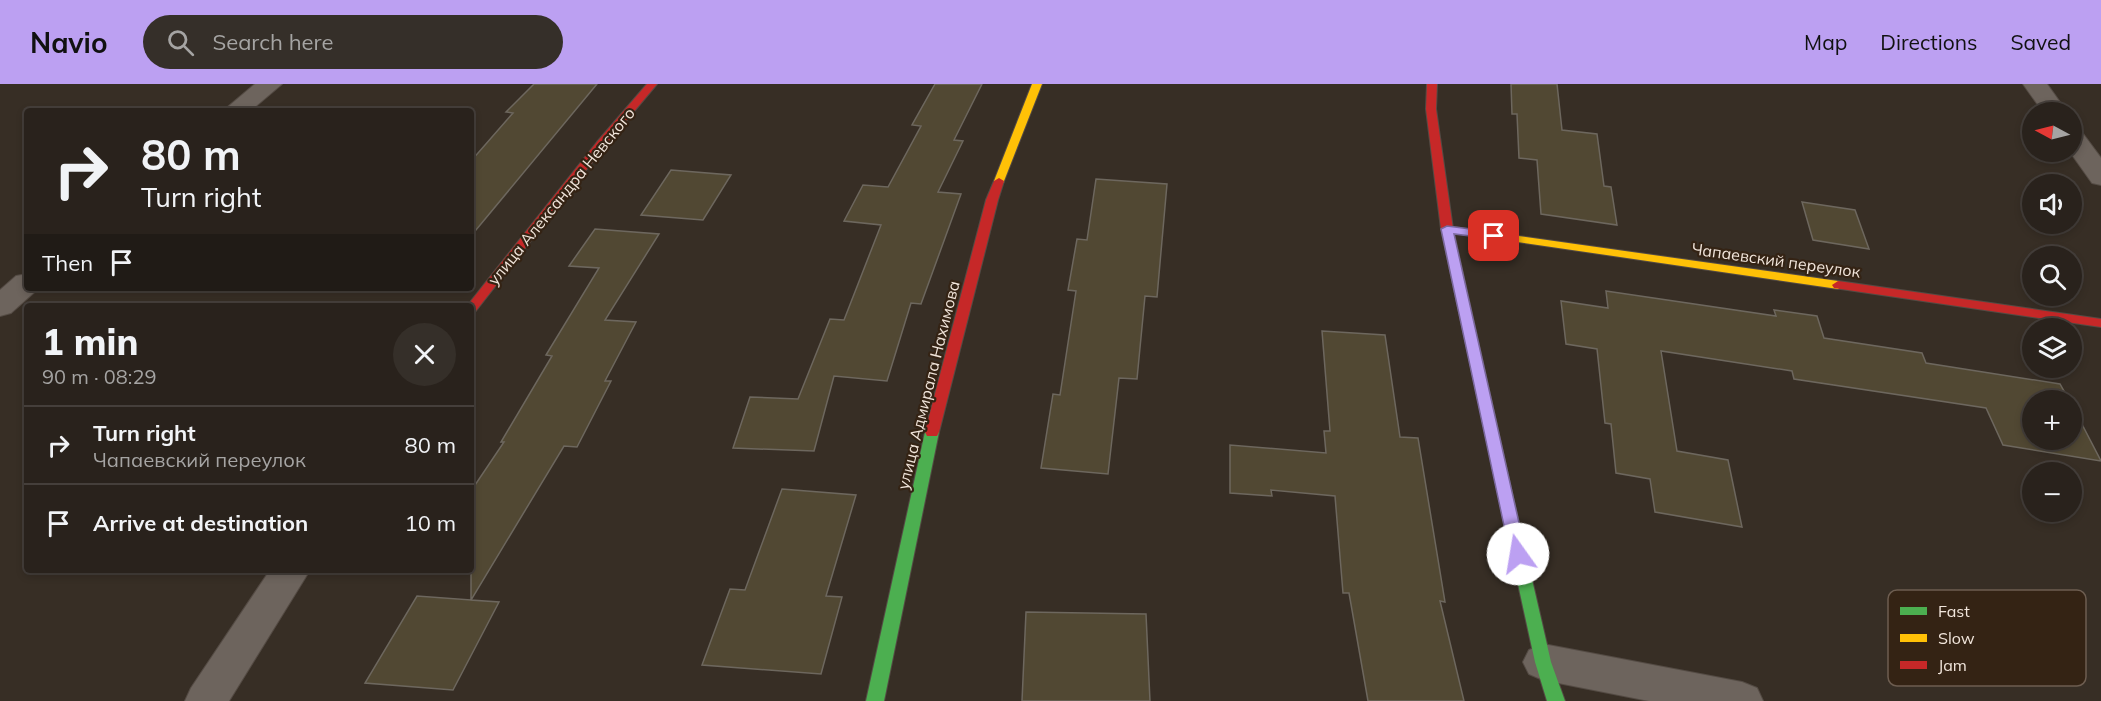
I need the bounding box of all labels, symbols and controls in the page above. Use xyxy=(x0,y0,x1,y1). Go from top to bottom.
search box xyxy=(143,15,563,69)
text: Navio xyxy=(30,25,107,60)
icon: search xyxy=(164,26,197,59)
text: Search here xyxy=(212,28,333,56)
text: Map xyxy=(1804,29,1847,55)
text: Directions xyxy=(1880,29,1977,55)
text: Saved xyxy=(2010,29,2071,55)
north arrow xyxy=(2022,102,2082,162)
map controls xyxy=(2022,102,2082,522)
street label: улица Александра Невского xyxy=(483,103,639,289)
text: 80 m xyxy=(141,128,241,181)
icon: right xyxy=(42,132,120,210)
button: sound xyxy=(2022,174,2082,234)
text: Turn right xyxy=(141,180,261,214)
pin xyxy=(1468,210,1519,261)
icon: arrive xyxy=(1477,219,1510,252)
street label: Чапаевский переулок xyxy=(1690,238,1862,282)
icon: arrive xyxy=(105,246,138,279)
button: search xyxy=(2022,246,2082,306)
text: Then xyxy=(42,249,93,277)
street label: улица Адмирала Нахимова xyxy=(892,279,964,491)
button: layers xyxy=(2022,318,2082,378)
text: 1 min xyxy=(42,319,138,364)
button: close xyxy=(393,323,456,386)
text: 90 m · 08:29 xyxy=(42,364,156,389)
button: + xyxy=(2022,390,2082,450)
text: Turn right xyxy=(93,419,196,447)
icon: right xyxy=(42,429,75,462)
text: 80 m xyxy=(405,431,456,459)
text: Чапаевский переулок xyxy=(93,447,306,472)
button: − xyxy=(2022,462,2082,522)
icon: arrive xyxy=(42,507,75,540)
text: Arrive at destination xyxy=(93,509,308,537)
text: 10 m xyxy=(405,509,456,537)
position arrow xyxy=(1486,522,1550,586)
legend xyxy=(1888,590,2086,686)
text: Fast xyxy=(1938,601,1970,621)
text: Slow xyxy=(1938,628,1975,648)
text: Jam xyxy=(1938,655,1967,675)

